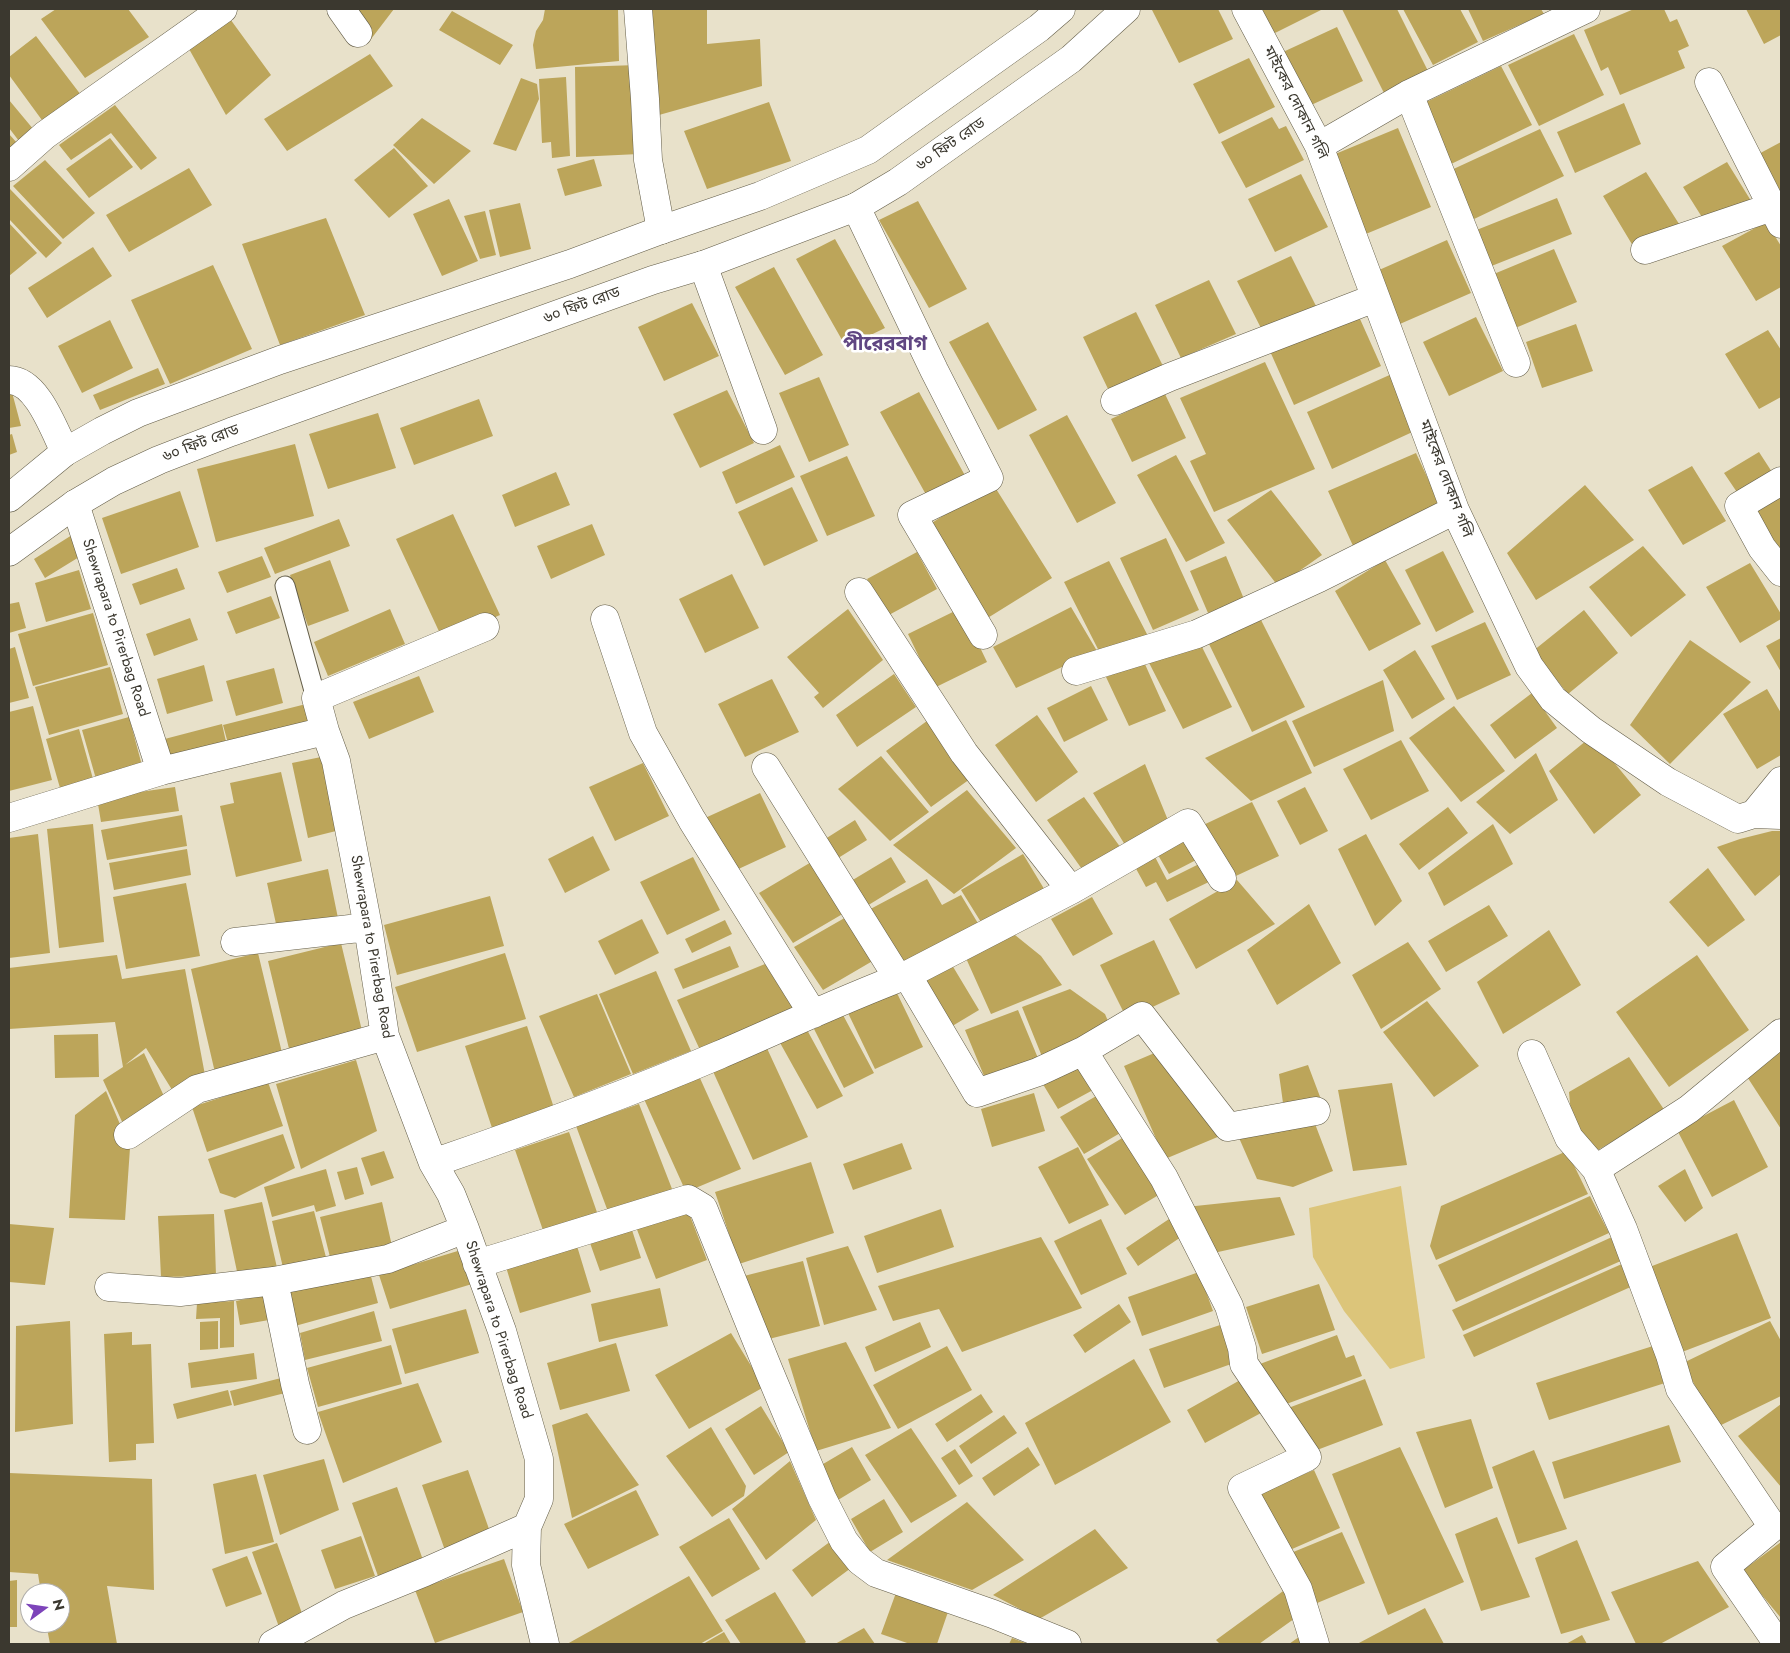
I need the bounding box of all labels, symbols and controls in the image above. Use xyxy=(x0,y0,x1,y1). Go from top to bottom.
street label: মাইকের দোকান গলি xyxy=(1259,44,1331,162)
street label: ৬০ ফিট রোড xyxy=(913,115,989,175)
street label: ৬০ ফিট রোড xyxy=(541,284,623,328)
district label: পীরেরবাগ xyxy=(843,333,927,357)
street label: মাইকের দোকান গলি xyxy=(1414,418,1476,540)
street label: ৬০ ফিট রোড xyxy=(160,421,242,467)
street label: Shewrapara to Pirerbag Road xyxy=(78,537,152,719)
street label: Shewrapara to Pirerbag Road xyxy=(346,854,396,1040)
street label: Shewrapara to Pirerbag Road xyxy=(461,1239,535,1421)
north arrow xyxy=(20,1583,70,1633)
text: N xyxy=(48,1597,70,1612)

